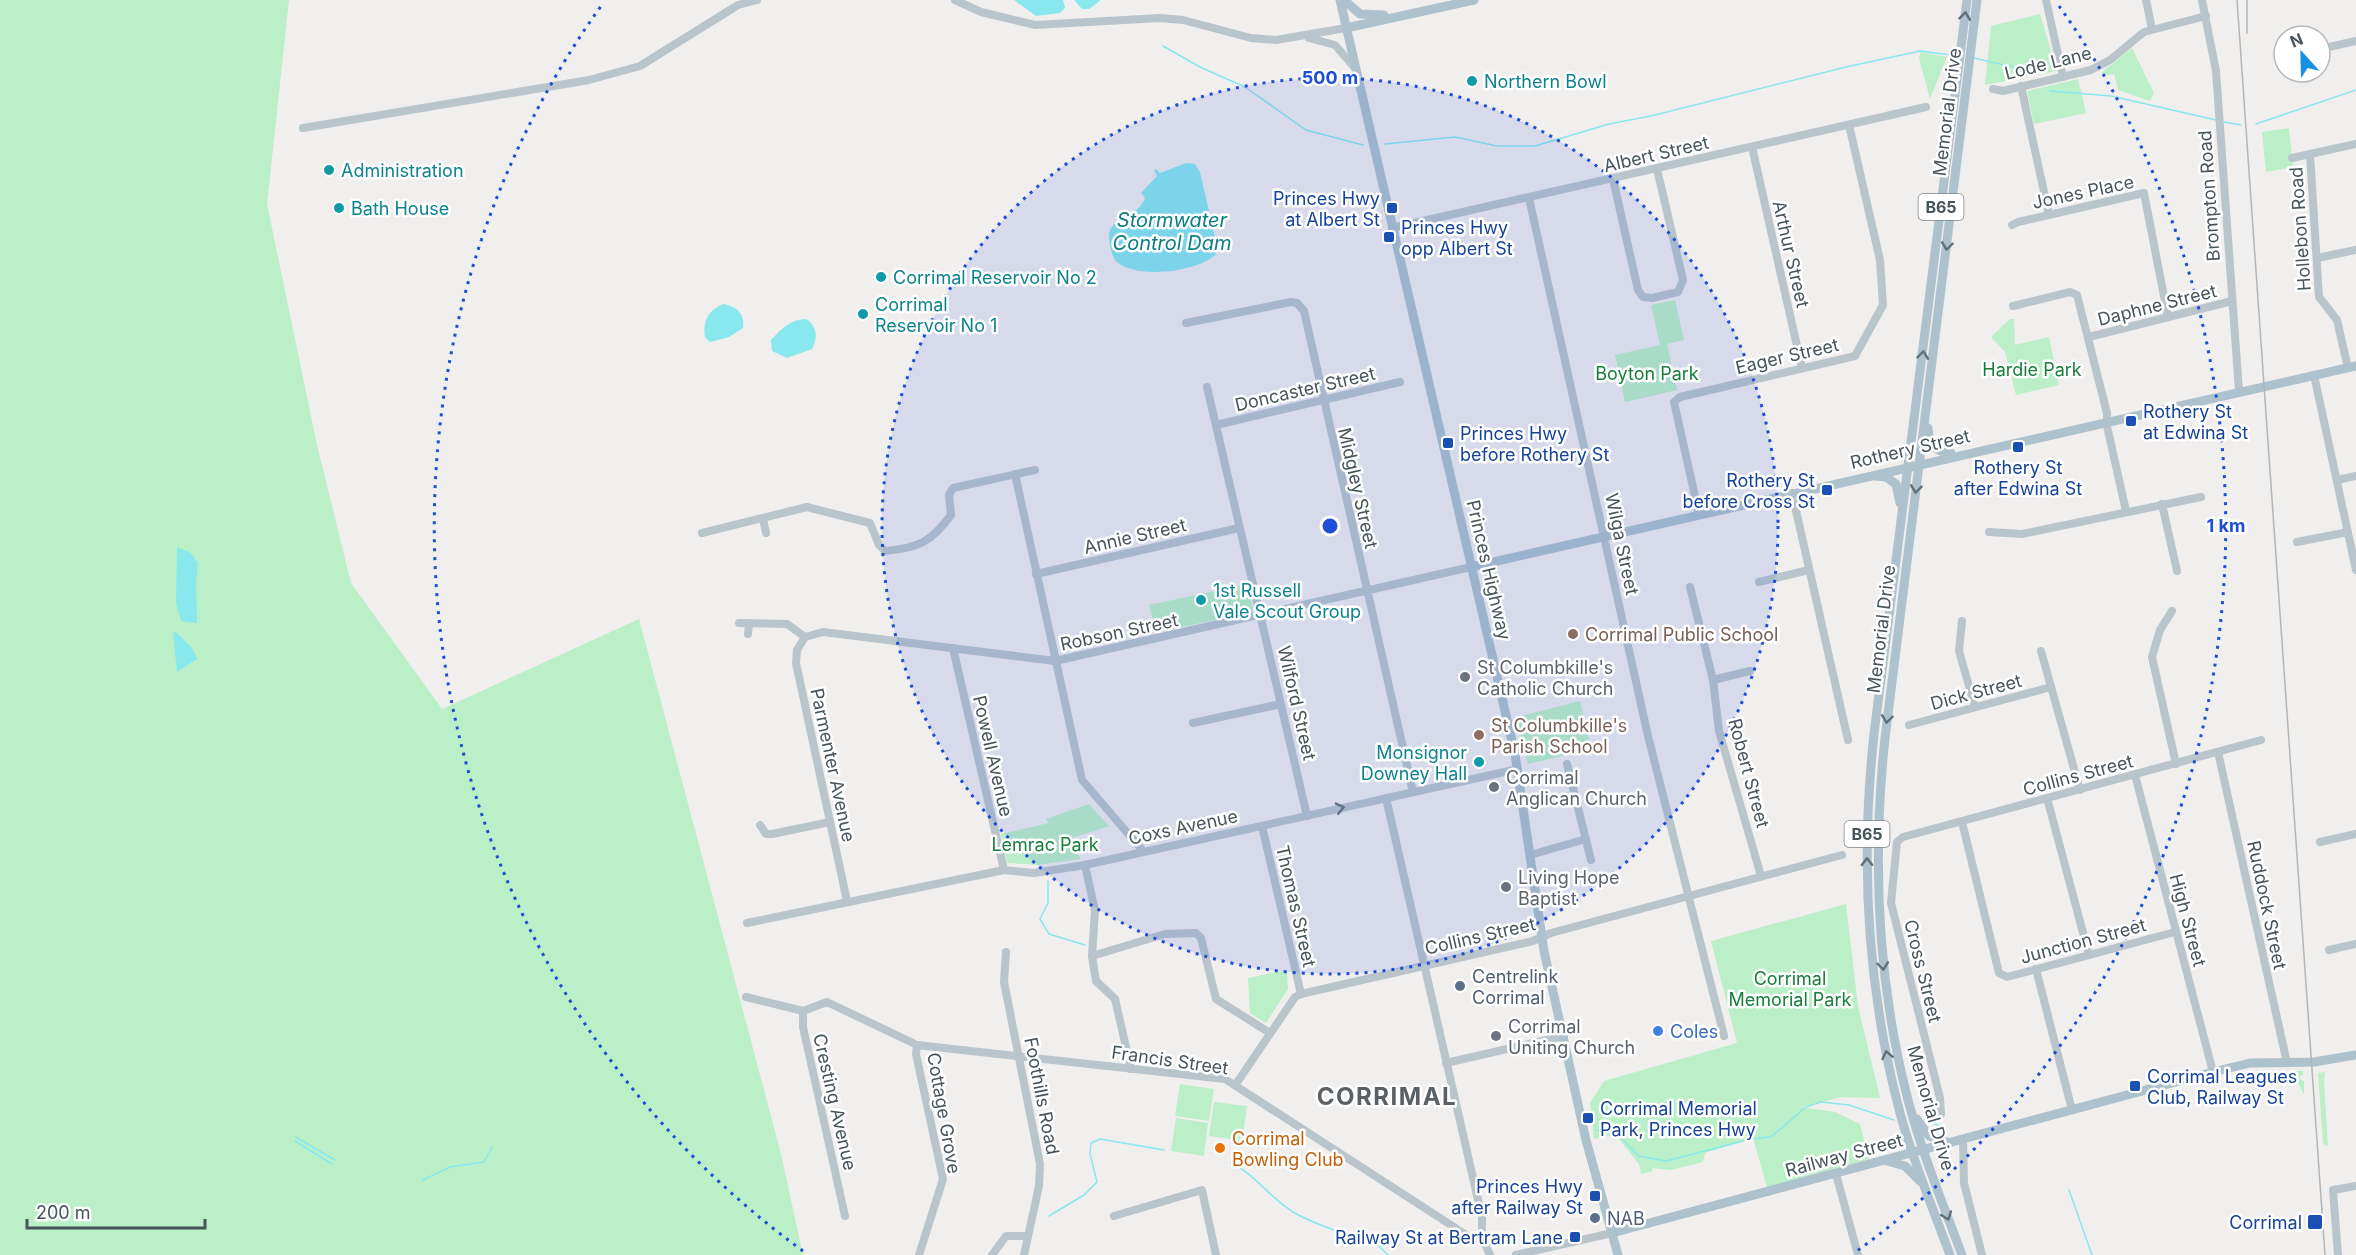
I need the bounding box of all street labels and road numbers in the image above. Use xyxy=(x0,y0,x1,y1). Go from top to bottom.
street label: Lode Lane xyxy=(2002,42,2094,84)
street label: Memorial Drive xyxy=(1929,47,1965,177)
street label: Brompton Road xyxy=(2194,130,2224,262)
street label: Albert Street xyxy=(1601,132,1711,176)
street label: Hollebon Road xyxy=(2285,166,2315,292)
street label: Jones Place xyxy=(2030,171,2136,213)
road number: B65 xyxy=(1918,194,1964,220)
street label: Arthur Street xyxy=(1768,198,1814,310)
street label: Daphne Street xyxy=(2095,280,2219,330)
street label: Eager Street xyxy=(1733,334,1841,378)
street label: Doncaster Street xyxy=(1233,363,1377,415)
street label: Rothery Street xyxy=(1848,425,1972,473)
street label: Midgley Street xyxy=(1334,426,1382,550)
street label: Wilga Street xyxy=(1601,491,1643,597)
street label: Princes Highway xyxy=(1463,498,1515,642)
street label: Annie Street xyxy=(1082,514,1188,558)
street label: Memorial Drive xyxy=(1863,564,1899,694)
street label: Robson Street xyxy=(1058,609,1180,655)
street label: Wilford Street xyxy=(1274,644,1320,762)
street label: Dick Street xyxy=(1928,670,2024,714)
street label: Parmenter Avenue xyxy=(806,686,860,844)
street label: Powell Avenue xyxy=(969,693,1017,819)
street label: Robert Street xyxy=(1724,716,1774,830)
street label: Collins Street xyxy=(2021,750,2135,800)
street label: Coxs Avenue xyxy=(1126,805,1240,849)
road number: B65 xyxy=(1844,821,1890,847)
street label: Ruddock Street xyxy=(2243,839,2291,971)
street label: Thomas Street xyxy=(1272,843,1320,969)
street label: High Street xyxy=(2166,871,2210,969)
street label: Collins Street xyxy=(1423,913,1538,959)
street label: Junction Street xyxy=(2018,914,2148,968)
street label: Cross Street xyxy=(1900,917,1946,1025)
street label: Cresting Avenue xyxy=(809,1032,861,1172)
street label: Foothills Road xyxy=(1020,1036,1064,1156)
street label: Francis Street xyxy=(1110,1041,1230,1079)
street label: Memorial Drive xyxy=(1903,1043,1959,1173)
street label: Cottage Grove xyxy=(923,1051,965,1175)
street label: Railway Street xyxy=(1783,1129,1905,1181)

